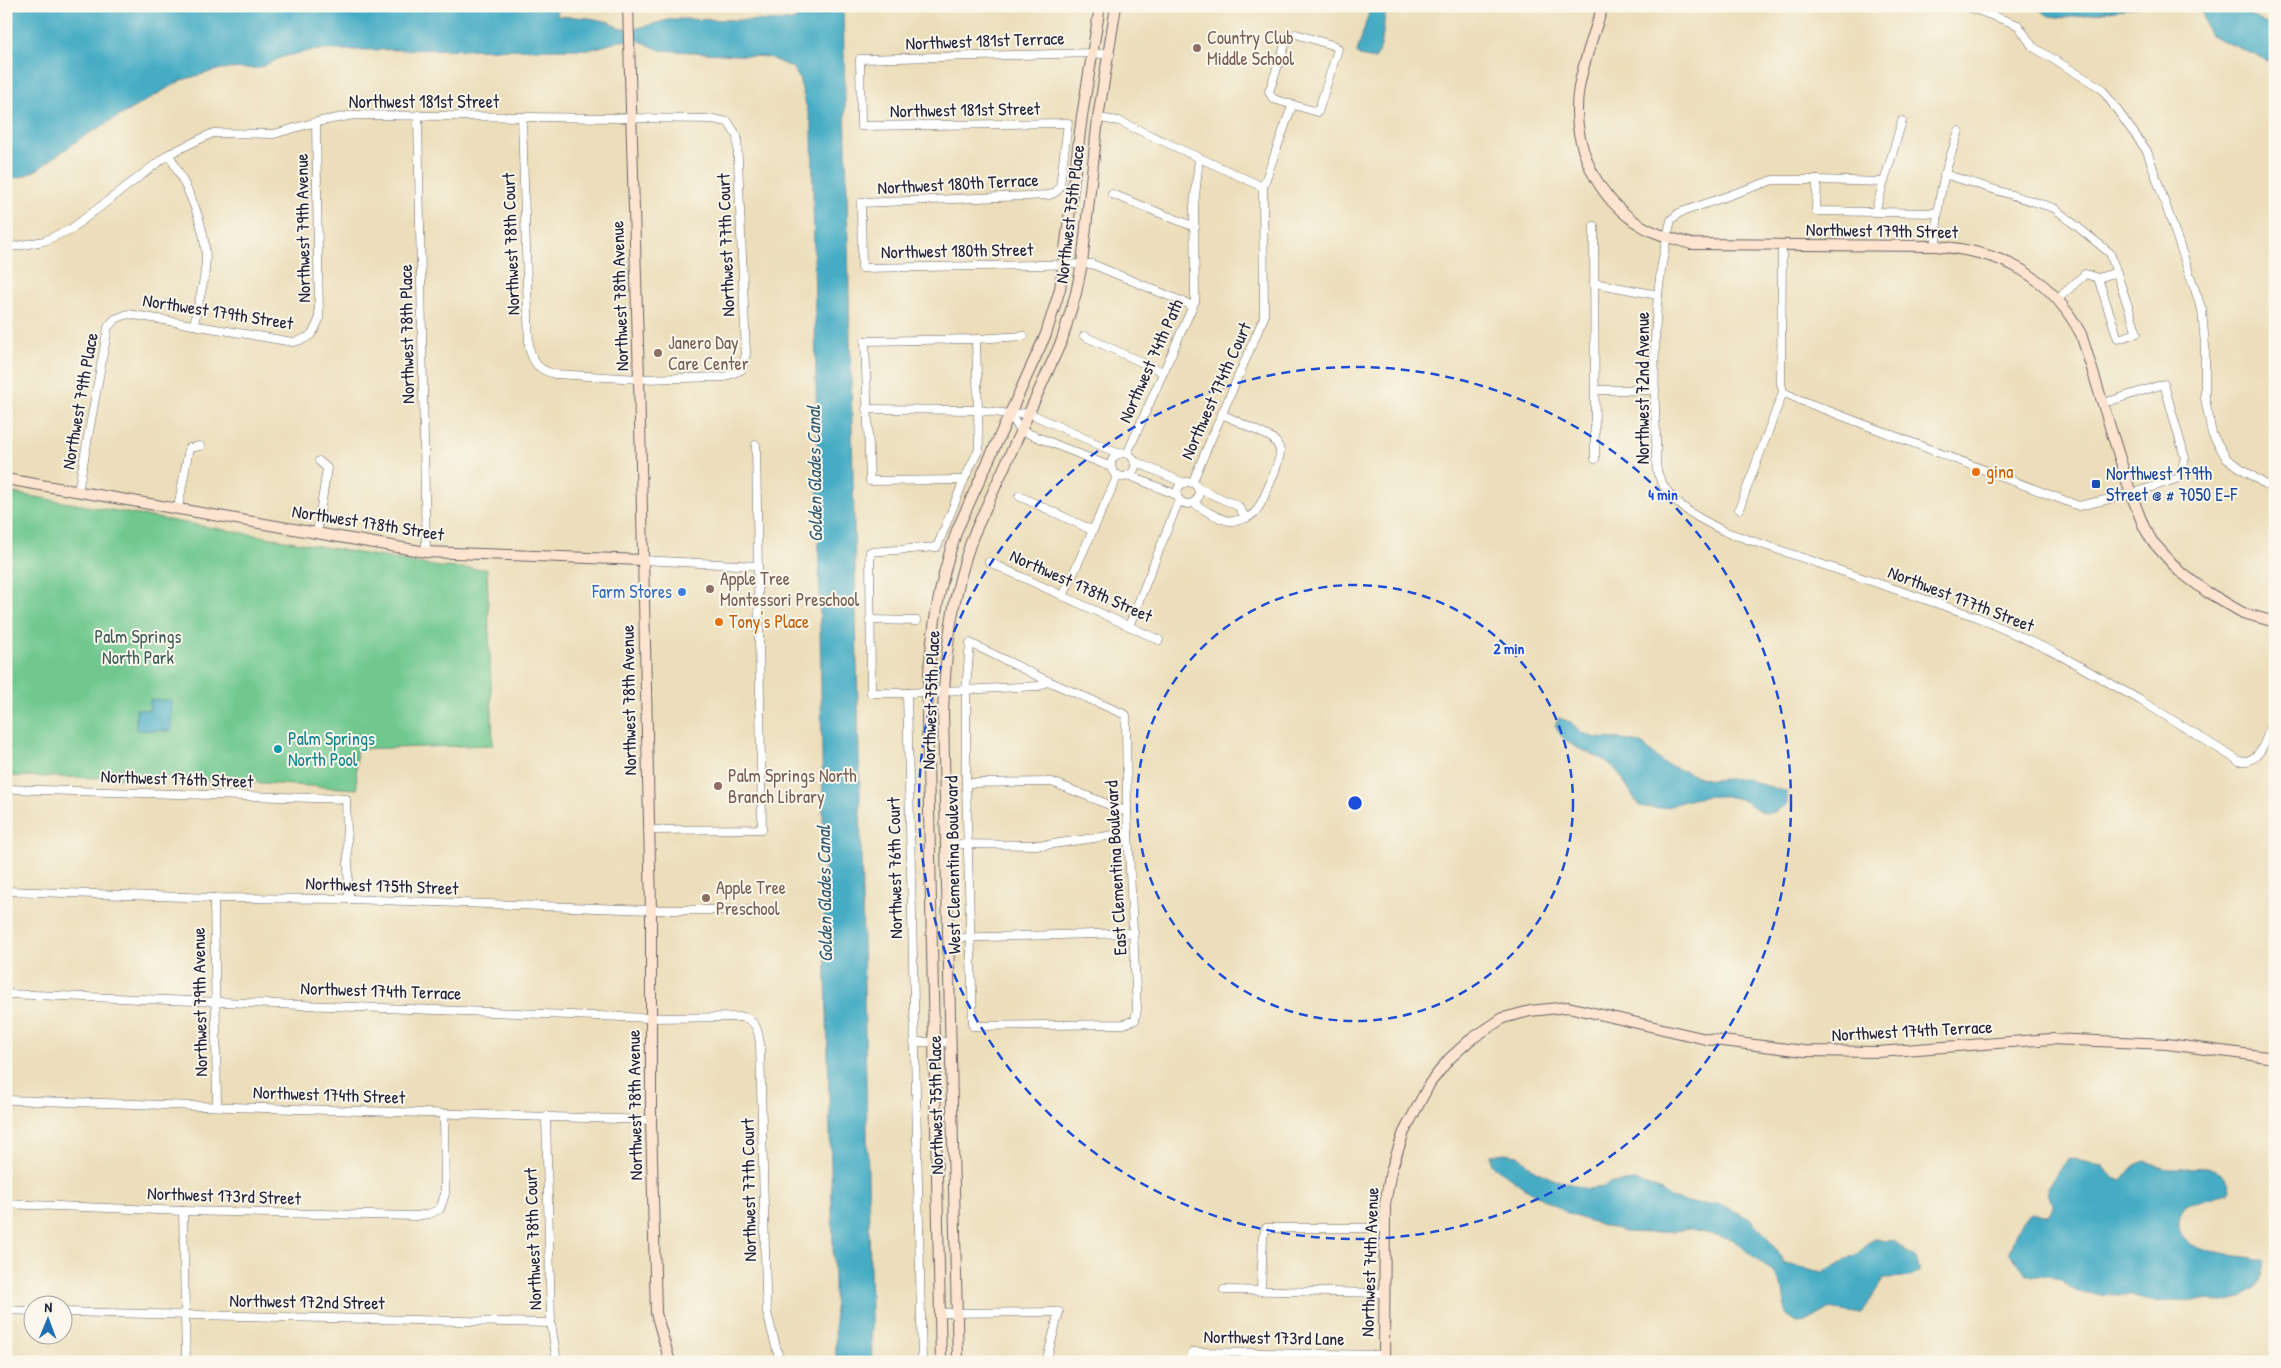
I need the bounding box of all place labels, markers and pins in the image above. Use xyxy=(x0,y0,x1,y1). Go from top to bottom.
place label: Country Club Middle School xyxy=(1207,25,1294,71)
marker: Country Club Middle School xyxy=(1191,42,1203,54)
place label: Janero Day Care Center xyxy=(668,330,749,376)
marker: Janero Day Care Center xyxy=(652,347,664,359)
place label: gina xyxy=(1986,459,2013,484)
place label: Northwest 179th Street @ # 7050 E-F xyxy=(2106,461,2238,507)
marker: gina xyxy=(1970,466,1982,478)
marker: Northwest 179th Street @ # 7050 E-F xyxy=(2090,478,2102,490)
place label: Apple Tree Montessori Preschool xyxy=(720,566,859,612)
place label: Farm Stores xyxy=(591,579,672,604)
marker: Apple Tree Montessori Preschool xyxy=(704,583,716,595)
marker: Farm Stores xyxy=(676,586,688,598)
place label: Tony's Place xyxy=(729,609,809,634)
marker: Tony's Place xyxy=(713,616,725,628)
place label: Palm Springs North Pool xyxy=(288,726,375,772)
marker: Palm Springs North Pool xyxy=(272,743,284,755)
place label: Palm Springs North Branch Library xyxy=(728,763,857,809)
marker: Palm Springs North Branch Library xyxy=(712,780,724,792)
centre of rings xyxy=(1346,794,1364,812)
place label: Apple Tree Preschool xyxy=(716,875,786,921)
marker: Apple Tree Preschool xyxy=(700,892,712,904)

